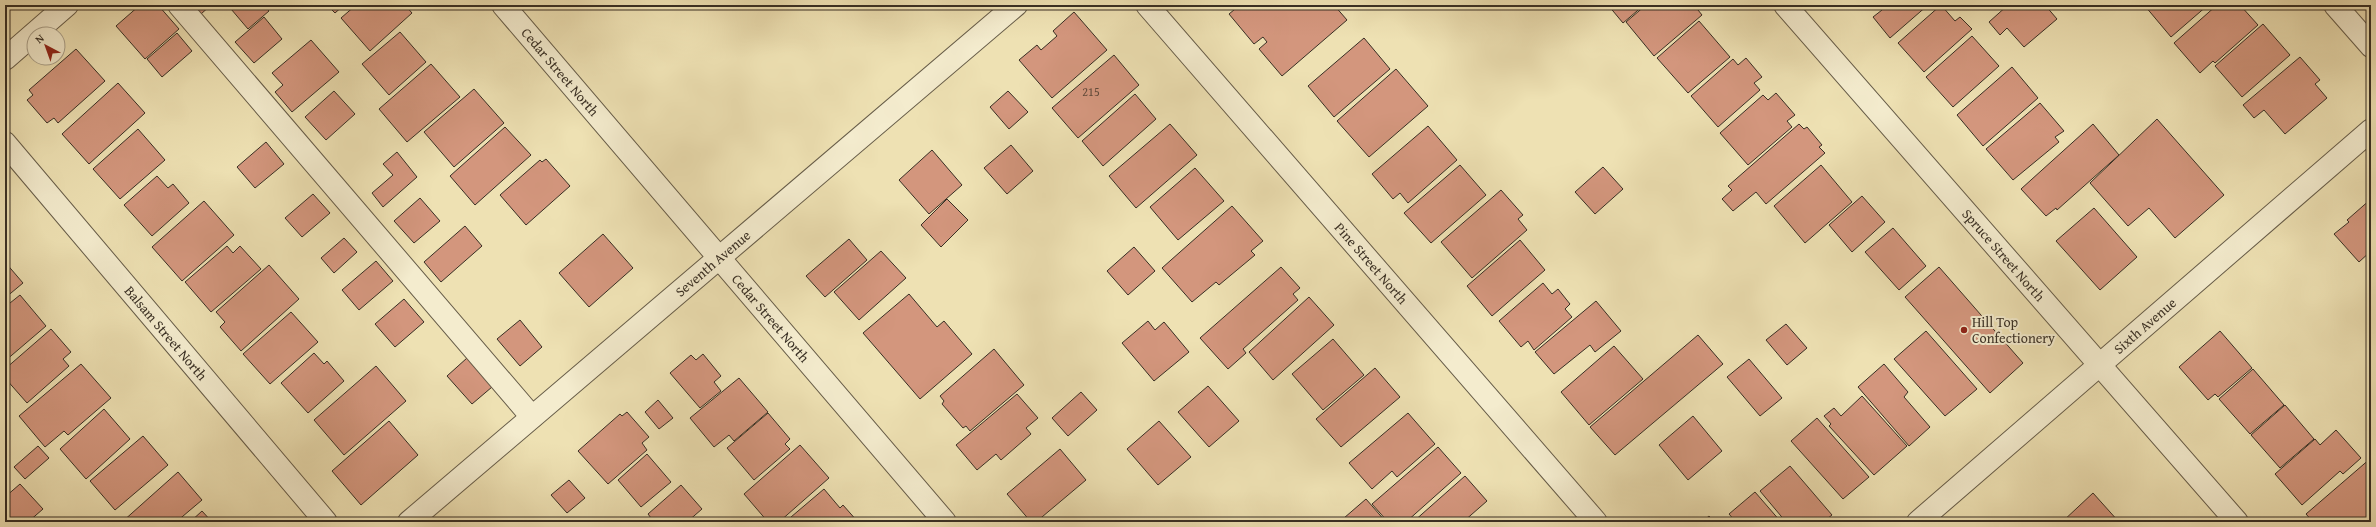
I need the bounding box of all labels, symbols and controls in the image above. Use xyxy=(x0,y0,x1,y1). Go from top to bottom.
street label: Cedar Street North xyxy=(517,23,604,121)
north arrow xyxy=(26,26,66,66)
text: N xyxy=(31,30,48,47)
house number: 215 xyxy=(1082,83,1100,100)
street label: Spruce Street North xyxy=(1957,204,2050,306)
street label: Pine Street North xyxy=(1330,218,1412,309)
street label: Seventh Avenue xyxy=(671,225,755,301)
street label: Cedar Street North xyxy=(727,270,814,367)
street label: Balsam Street North xyxy=(120,281,212,385)
street label: Sixth Avenue xyxy=(2109,293,2181,358)
place label: Hill Top Confectionery xyxy=(1972,312,2055,348)
marker: Hill Top Confectionery xyxy=(1959,325,1969,335)

